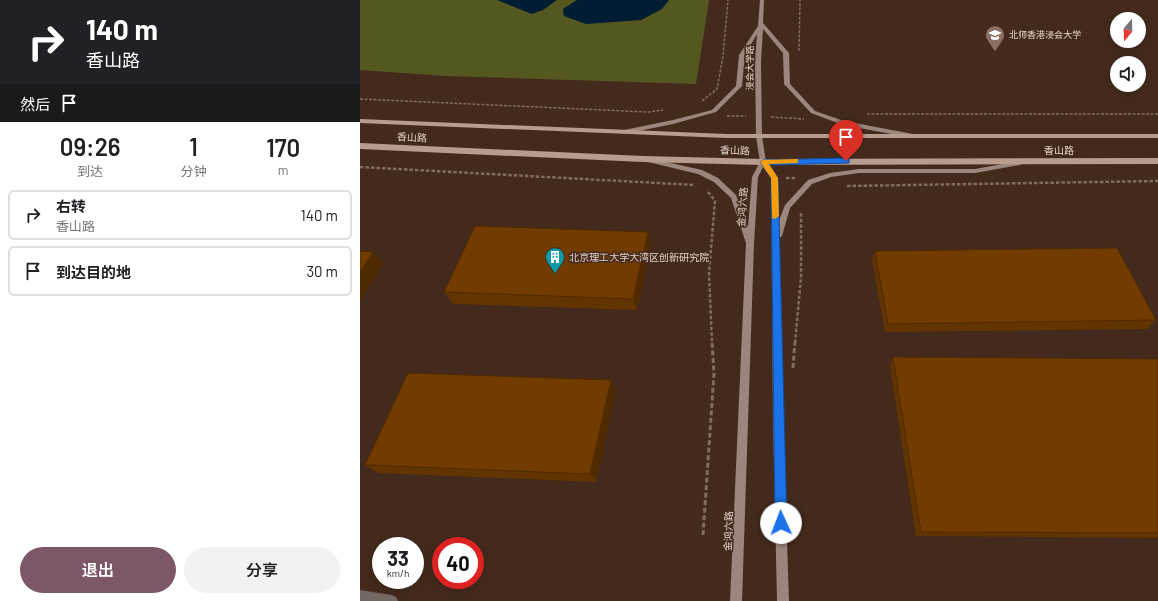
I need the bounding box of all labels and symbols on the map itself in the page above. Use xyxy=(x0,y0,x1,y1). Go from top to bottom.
north arrow xyxy=(1110,12,1146,48)
school or university icon: 北师香港浸会大学 xyxy=(984,24,1006,52)
place label: 北师香港浸会大学 xyxy=(1009,29,1081,40)
street label: 浸会大学路 xyxy=(744,45,755,91)
pin xyxy=(829,120,863,161)
street label: 香山路 xyxy=(397,130,427,144)
street label: 香山路 xyxy=(720,143,750,157)
street label: 香山路 xyxy=(1044,144,1074,156)
street label: 金鸿六路 xyxy=(735,187,749,227)
building icon: 北京理工大学大湾区创新研究院 xyxy=(544,246,566,274)
place label: 北京理工大学大湾区创新研究院 xyxy=(569,251,709,263)
position arrow xyxy=(760,502,802,544)
street label: 金鸿六路 xyxy=(721,511,735,551)
speed limit sign: 40 xyxy=(432,537,484,589)

